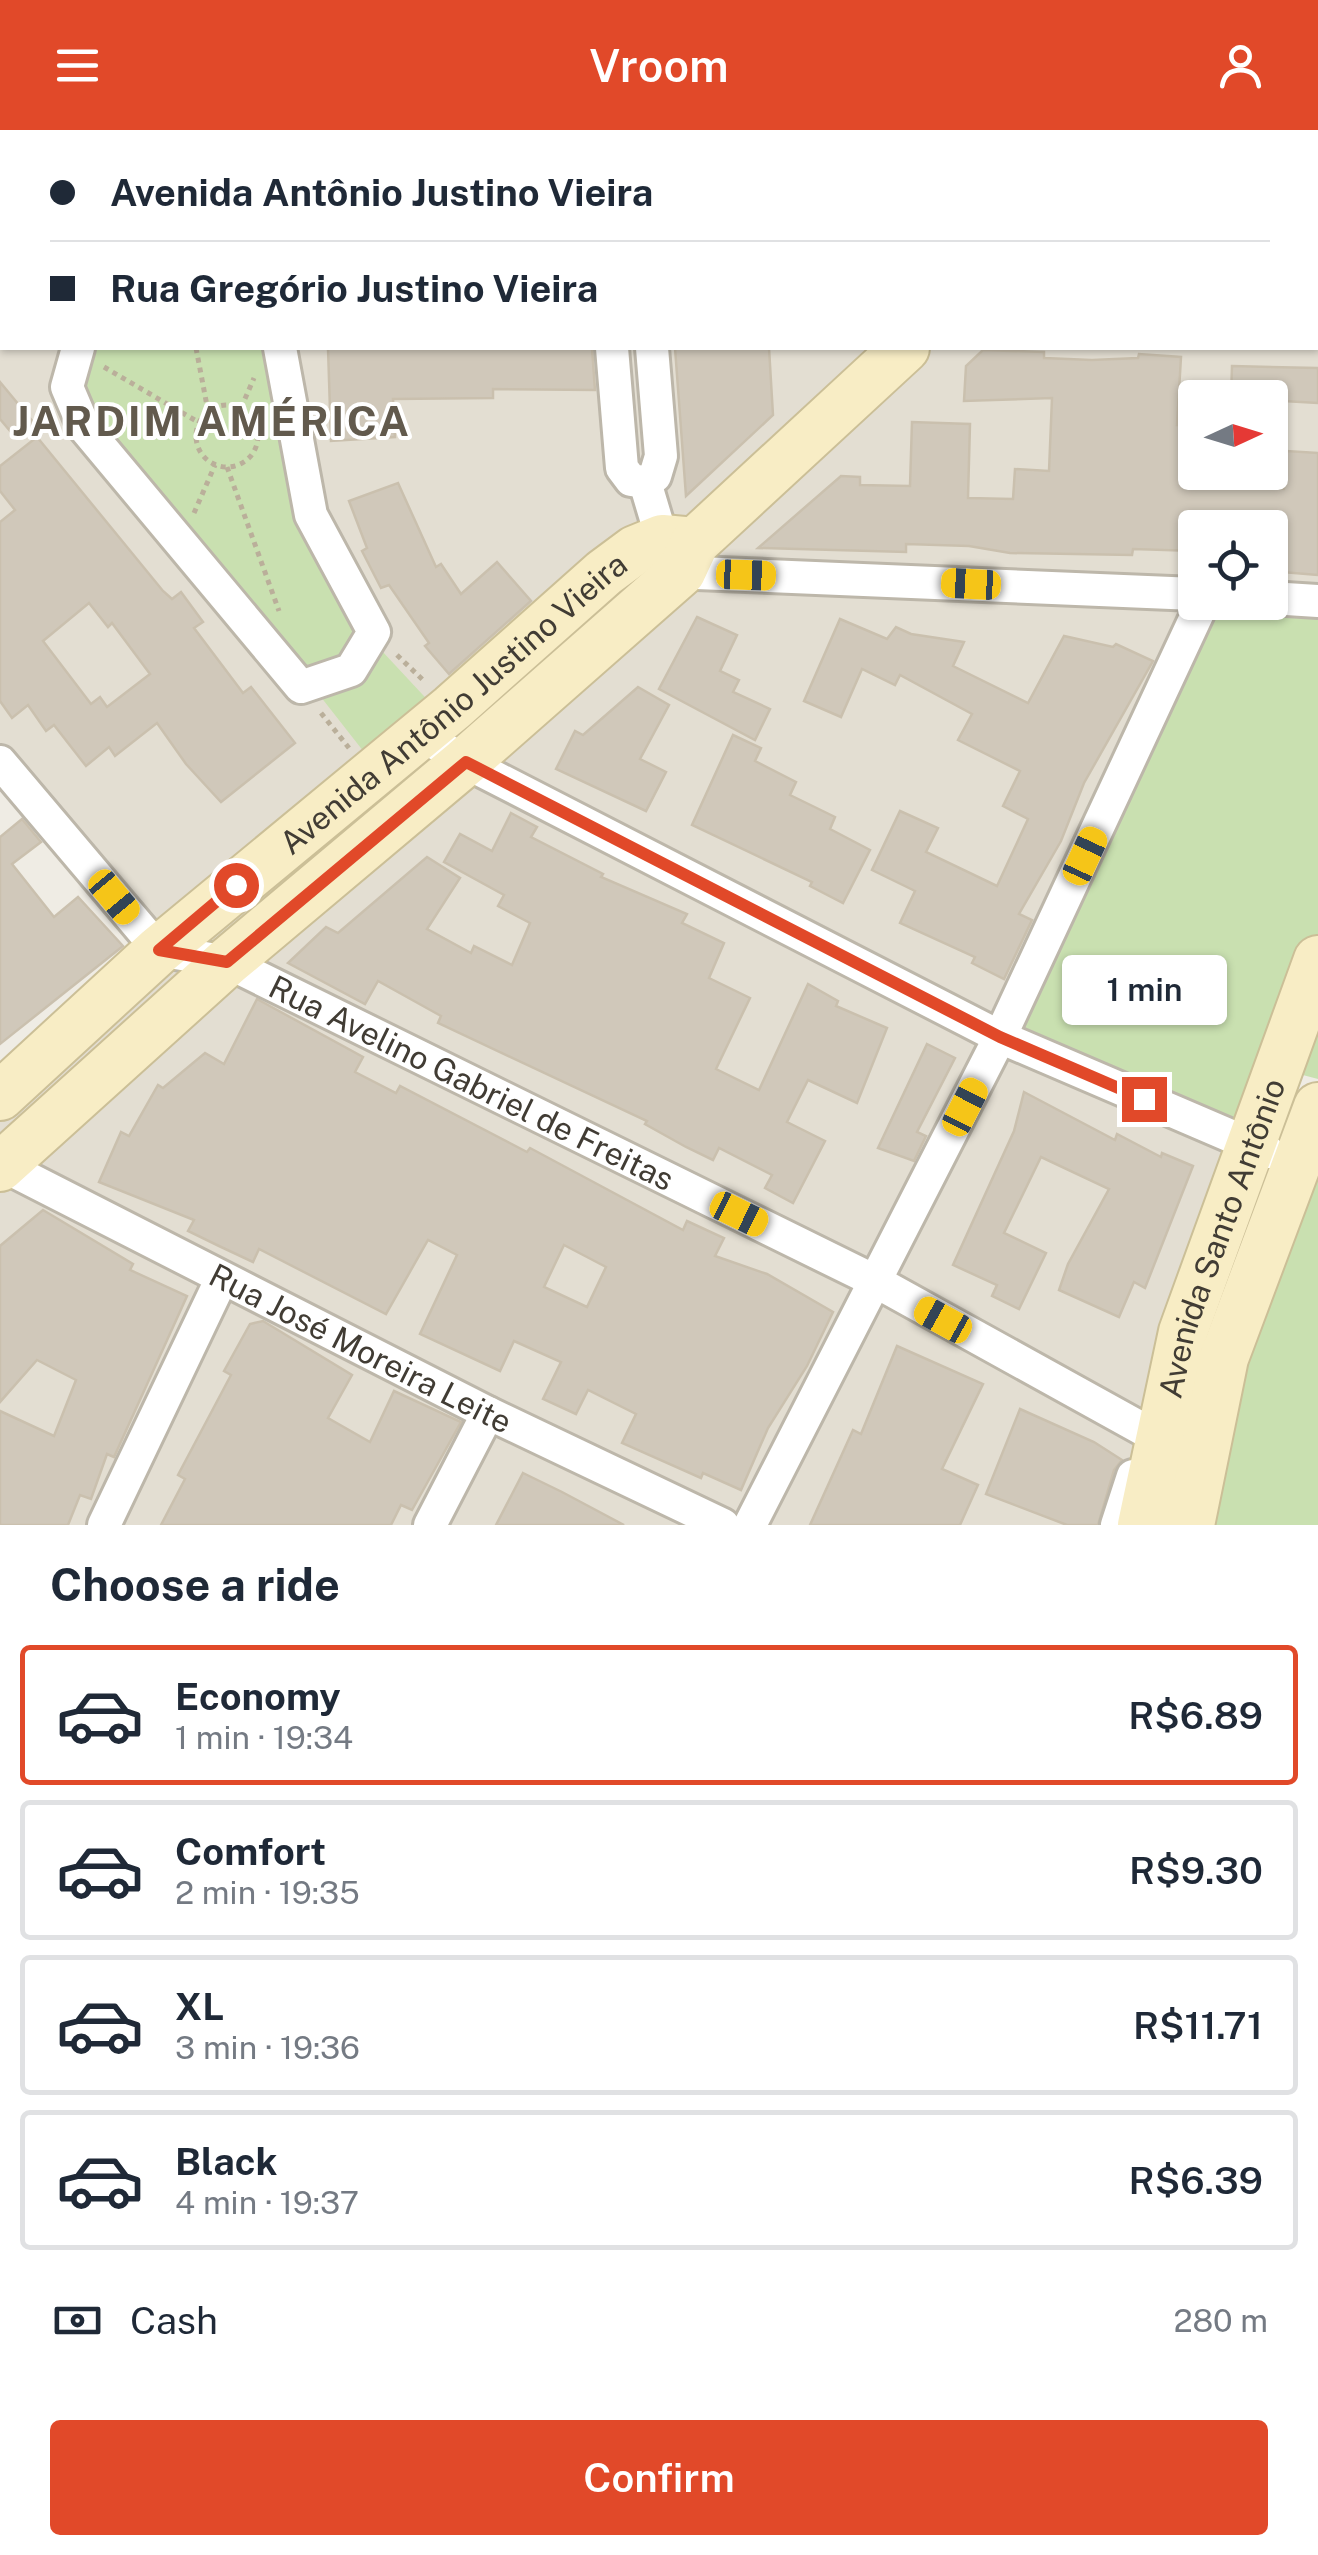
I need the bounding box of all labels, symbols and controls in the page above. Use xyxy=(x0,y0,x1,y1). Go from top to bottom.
icon: menu xyxy=(50,38,105,93)
icon: person xyxy=(1213,38,1268,93)
text: Vroom xyxy=(589,39,729,92)
text: Avenida Antônio Justino Vieira xyxy=(110,170,653,215)
text: Rua Gregório Justino Vieira xyxy=(110,266,598,311)
north arrow xyxy=(1178,380,1288,490)
map controls xyxy=(1178,380,1288,620)
district label: JARDIM AMÉRICA xyxy=(13,396,411,445)
button: locate xyxy=(1178,510,1288,620)
street label: Avenida Antônio Justino Vieira xyxy=(272,544,634,861)
car xyxy=(715,559,777,591)
car xyxy=(940,567,1002,601)
car xyxy=(1059,822,1111,890)
route start xyxy=(214,863,259,908)
car xyxy=(83,864,145,930)
callout: 1 min xyxy=(1062,954,1226,1024)
street label: Rua Avelino Gabriel de Freitas xyxy=(263,967,680,1198)
text: 1 min xyxy=(1106,971,1183,1008)
car xyxy=(938,1073,992,1141)
street label: Avenida Santo Antônio xyxy=(1151,1073,1292,1401)
route end xyxy=(1122,1077,1167,1122)
car xyxy=(705,1187,773,1241)
street label: Rua José Moreira Leite xyxy=(204,1256,518,1440)
car xyxy=(909,1292,977,1348)
text: Choose a ride xyxy=(50,1558,340,1611)
icon: car xyxy=(55,1670,145,1760)
text: Economy xyxy=(175,1674,341,1719)
text: R$6.89 xyxy=(1128,1693,1263,1738)
text: 1 min · 19:34 xyxy=(175,1719,353,1756)
icon: car xyxy=(55,1825,145,1915)
text: Comfort xyxy=(175,1829,326,1874)
text: R$9.30 xyxy=(1129,1848,1263,1893)
text: 2 min · 19:35 xyxy=(175,1874,360,1911)
icon: car xyxy=(55,1980,145,2070)
text: XL xyxy=(175,1984,224,2029)
text: R$11.71 xyxy=(1133,2003,1263,2048)
text: 3 min · 19:36 xyxy=(175,2029,360,2066)
icon: car xyxy=(55,2135,145,2225)
text: Black xyxy=(175,2139,278,2184)
text: R$6.39 xyxy=(1129,2158,1263,2203)
text: 4 min · 19:37 xyxy=(175,2184,359,2221)
icon: cash xyxy=(50,2293,105,2348)
text: Cash xyxy=(130,2298,218,2343)
text: 280 m xyxy=(1173,2302,1268,2339)
button: Confirm xyxy=(50,2420,1268,2535)

